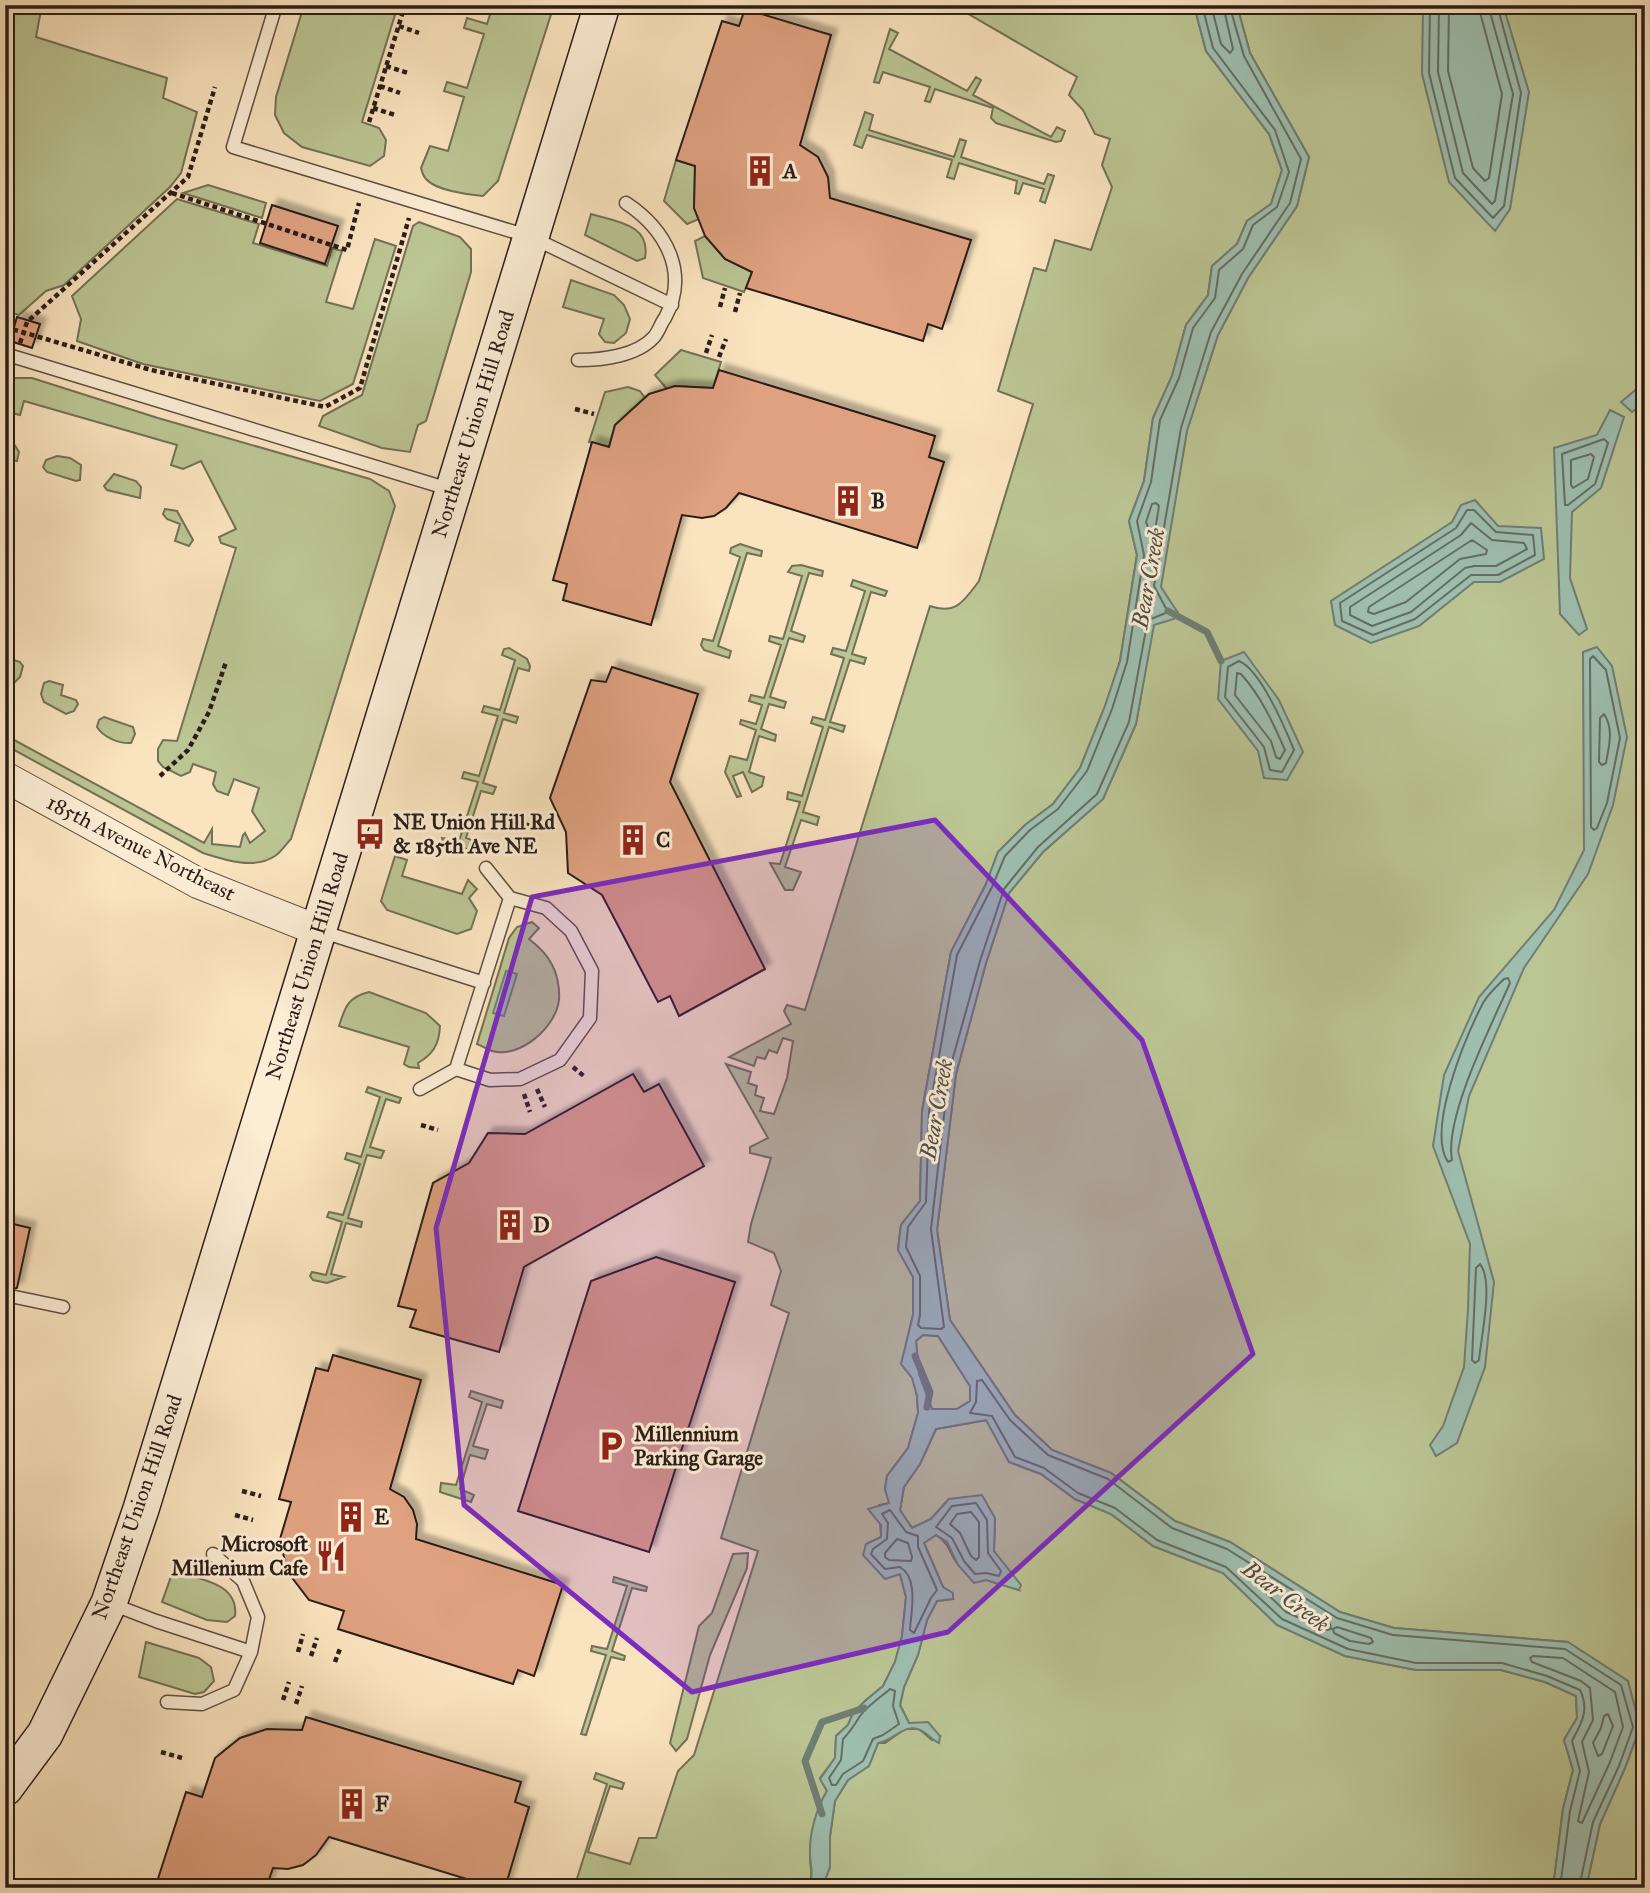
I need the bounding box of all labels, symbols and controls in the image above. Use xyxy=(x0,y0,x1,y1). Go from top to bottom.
building icon: A xyxy=(743,154,777,188)
place label: A xyxy=(781,158,798,184)
street label: Northeast Union Hill Road xyxy=(426,307,520,541)
building icon: B xyxy=(831,484,865,518)
place label: B xyxy=(871,488,885,514)
water label: Bear Creek xyxy=(1125,526,1171,631)
street label: 185th Avenue Northeast xyxy=(42,789,240,907)
place label: NE Union Hill Rd & 185th Ave NE xyxy=(393,809,556,859)
bus stop icon: NE Union Hill Rd & 185th Ave NE xyxy=(353,817,387,851)
building icon: C xyxy=(616,823,650,857)
place label: C xyxy=(656,827,670,853)
street label: Northeast Union Hill Road xyxy=(260,849,354,1083)
water label: Bear Creek xyxy=(913,1057,959,1162)
building icon: D xyxy=(493,1208,527,1242)
place label: D xyxy=(533,1212,550,1238)
street label: Northeast Union Hill Road xyxy=(86,1390,188,1623)
place label: Millennium Parking Garage xyxy=(634,1421,763,1471)
parking icon: Millennium Parking Garage xyxy=(594,1429,628,1463)
building icon: E xyxy=(334,1500,368,1534)
place label: E xyxy=(374,1504,389,1530)
place label: Microsoft Millenium Cafe xyxy=(171,1531,309,1581)
restaurant icon: Microsoft Millenium Cafe xyxy=(314,1539,348,1573)
water label: Bear Creek xyxy=(1236,1554,1335,1638)
building icon: F xyxy=(335,1787,369,1821)
place label: F xyxy=(375,1791,389,1817)

